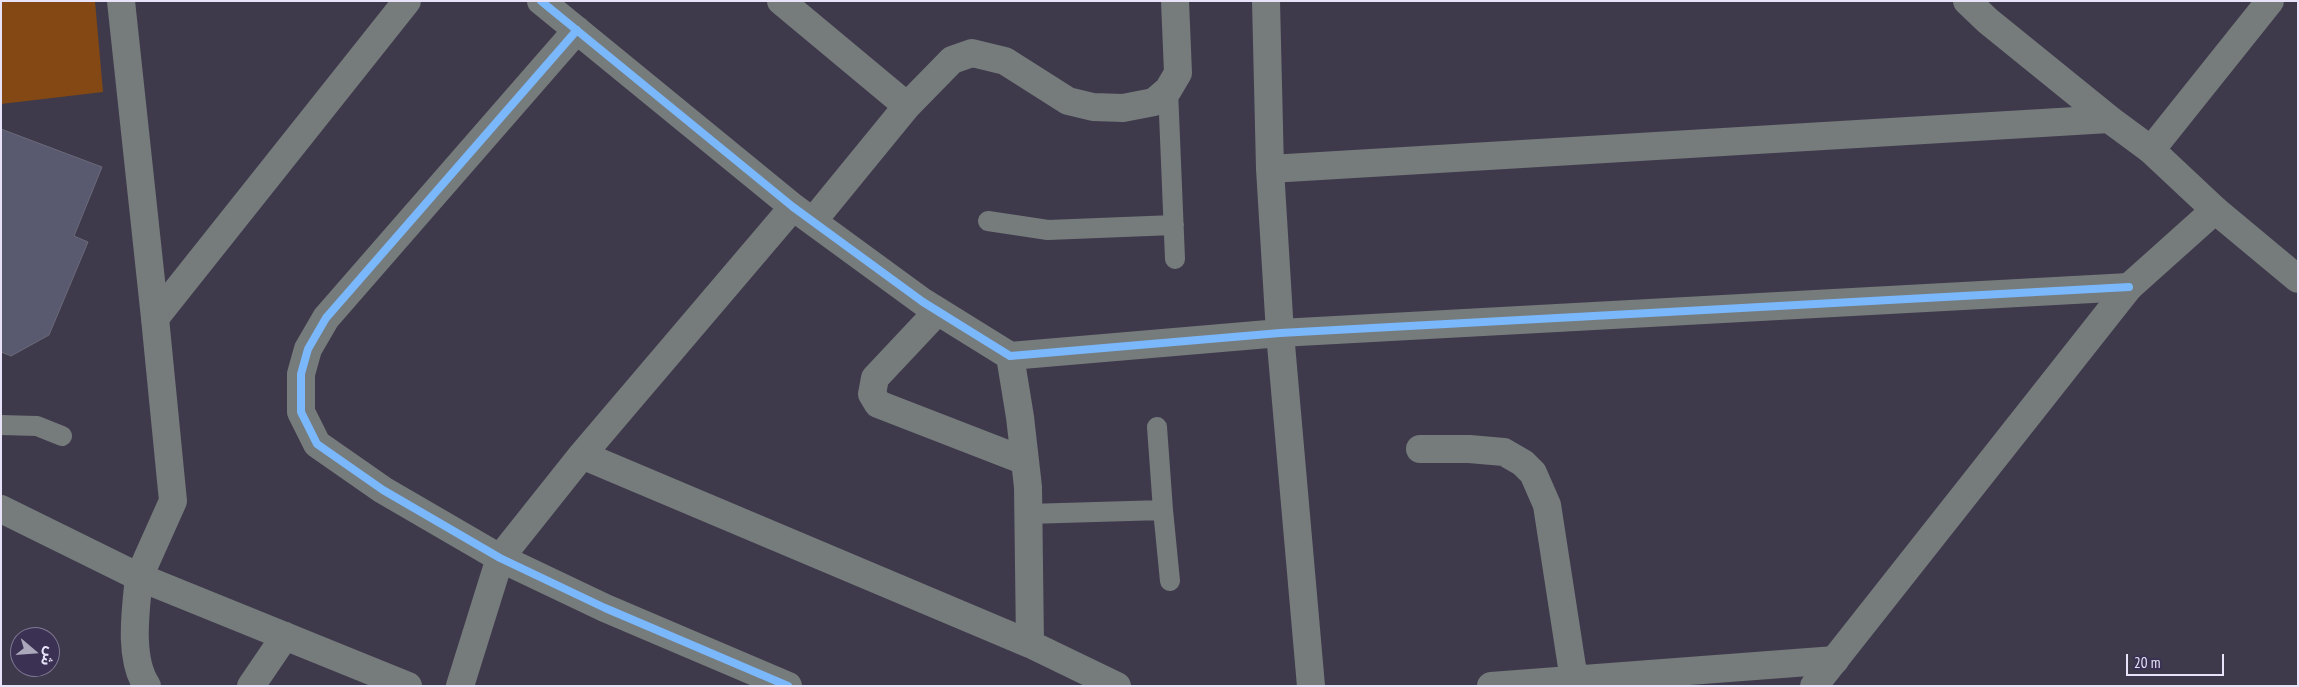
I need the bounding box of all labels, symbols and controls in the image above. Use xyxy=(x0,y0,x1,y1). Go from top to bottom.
north arrow xyxy=(10,627,60,677)
text: ش xyxy=(37,644,60,668)
scale bar xyxy=(2129,644,2226,676)
text: 20 m xyxy=(2134,653,2160,672)

